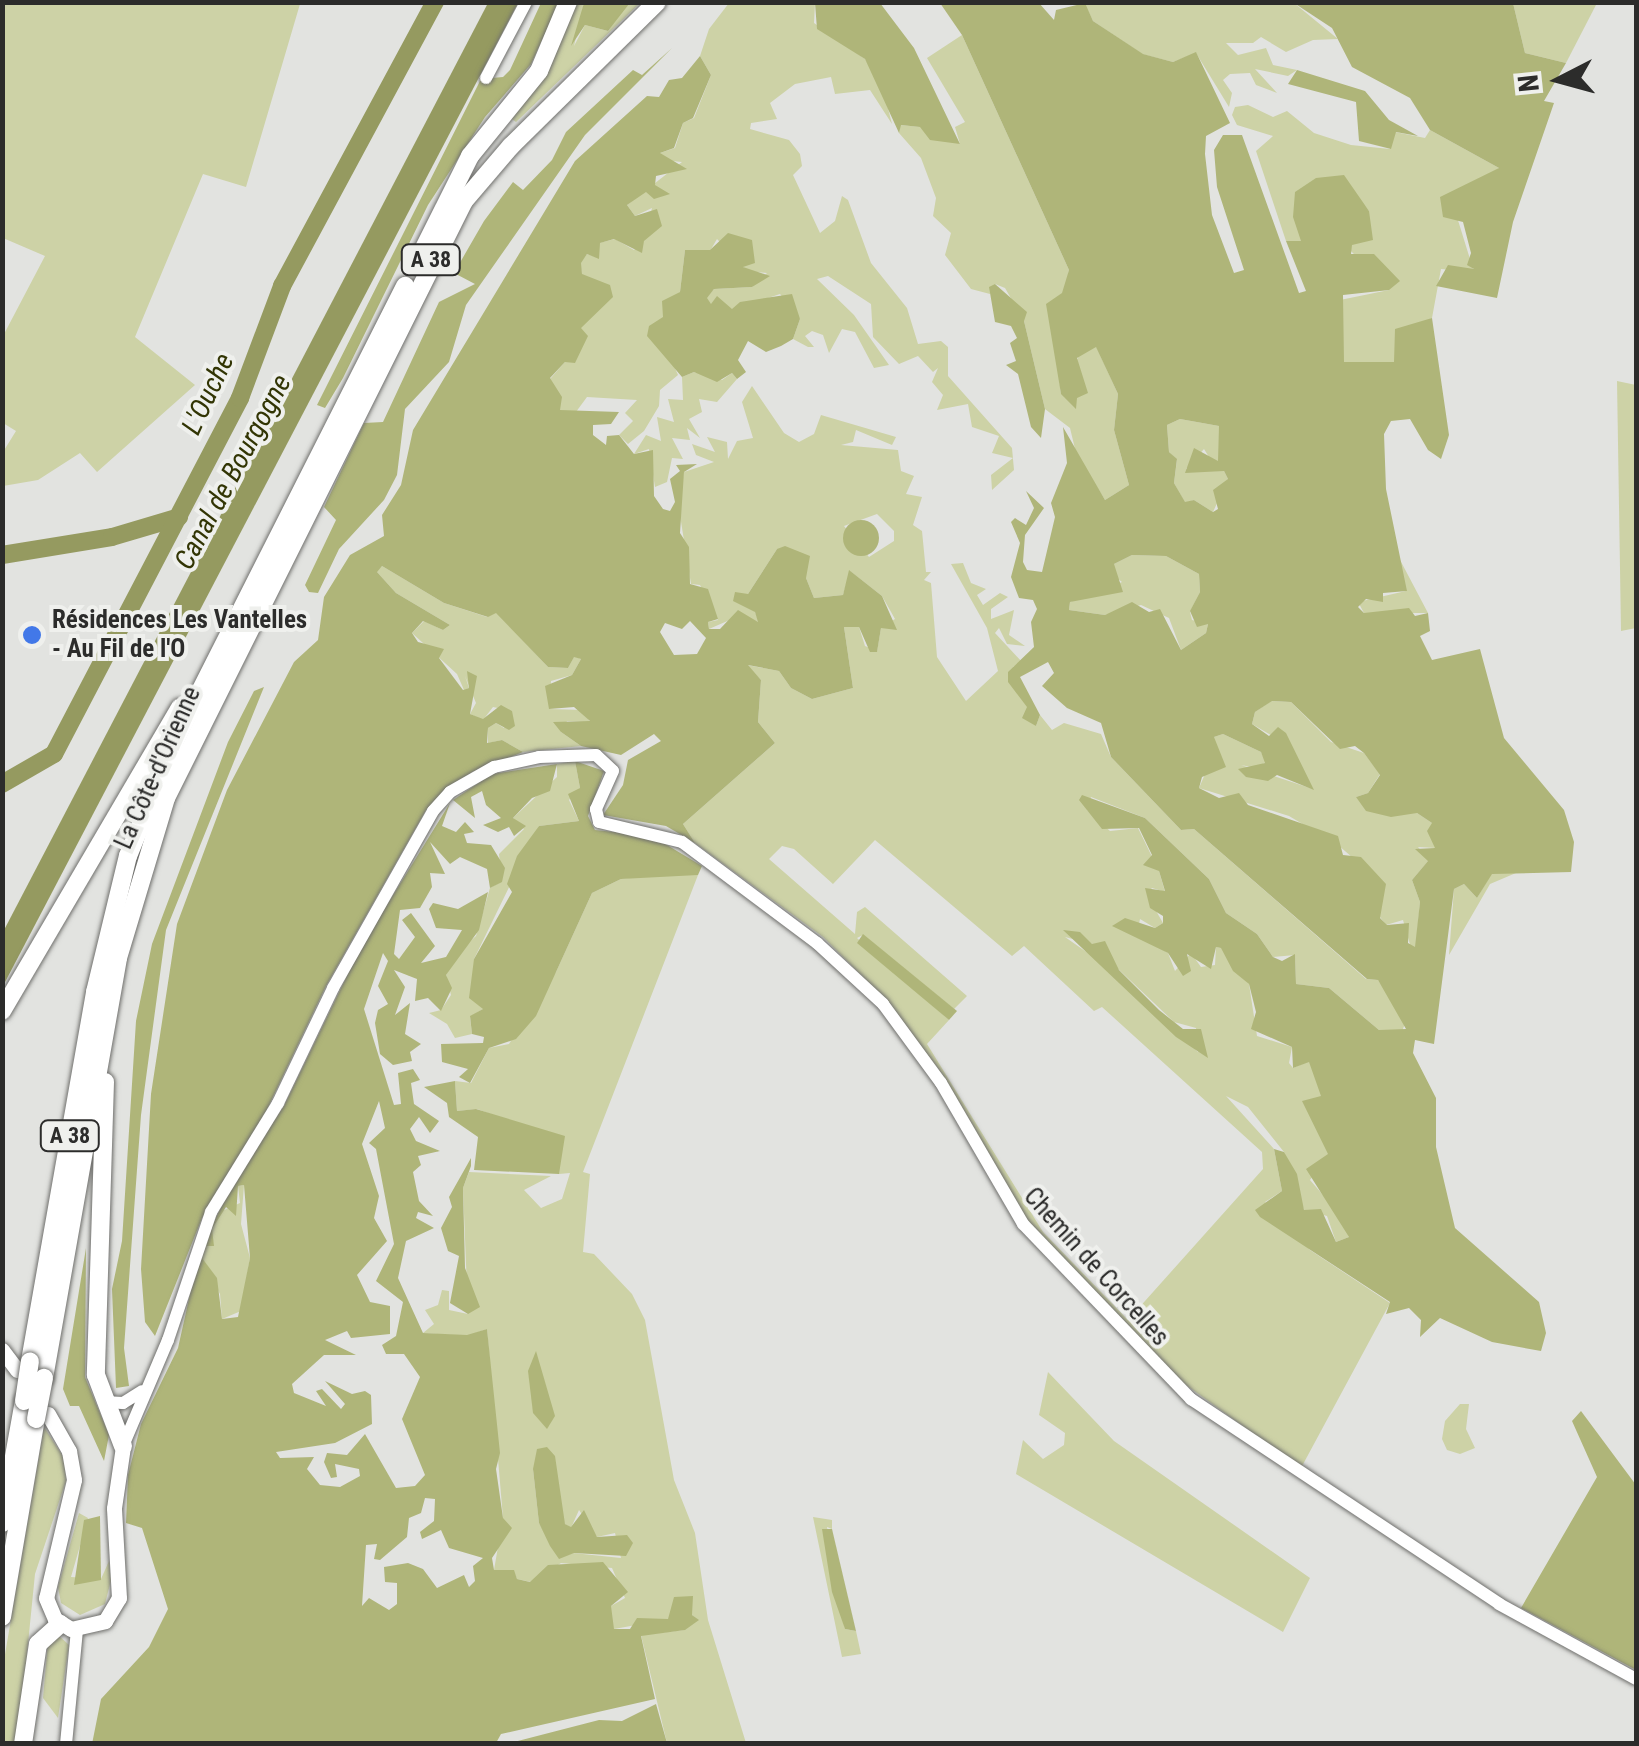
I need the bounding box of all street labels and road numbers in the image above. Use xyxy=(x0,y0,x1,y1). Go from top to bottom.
road number: A 38 xyxy=(398,243,464,277)
street label: La Côte-d'Orienne xyxy=(109,682,207,854)
road number: A 38 xyxy=(38,1119,102,1153)
street label: Chemin de Corcelles xyxy=(1017,1182,1175,1352)

